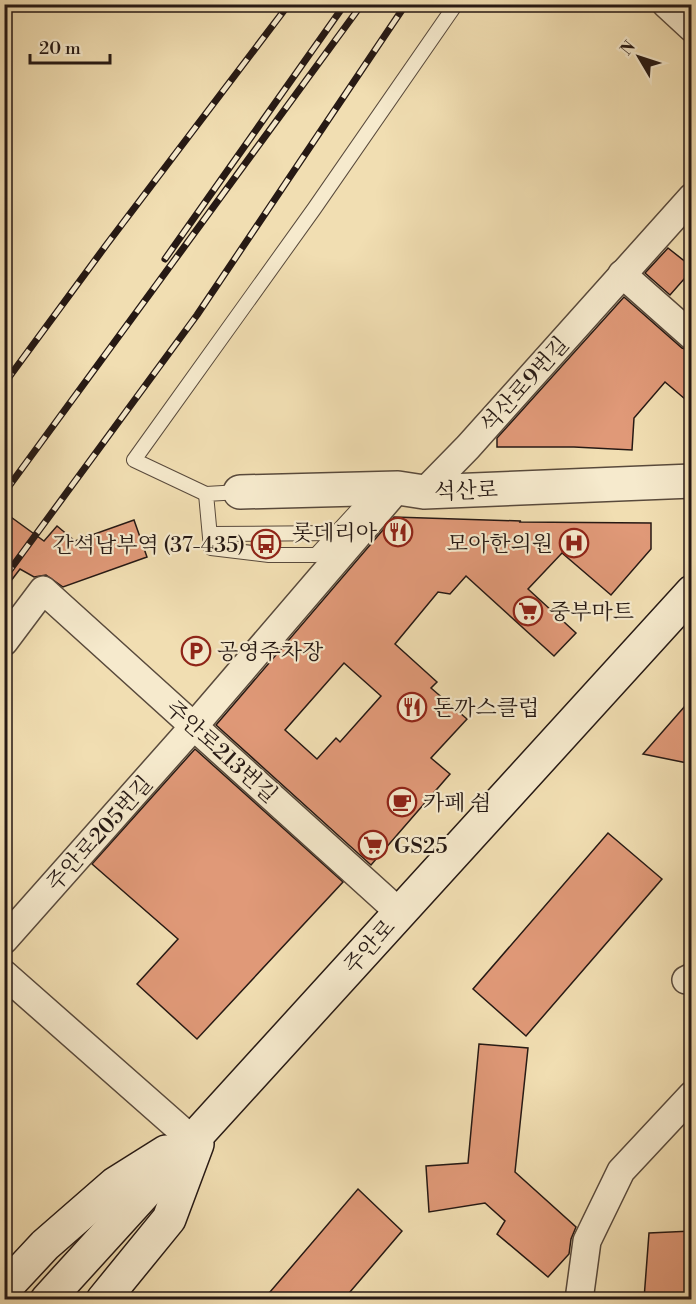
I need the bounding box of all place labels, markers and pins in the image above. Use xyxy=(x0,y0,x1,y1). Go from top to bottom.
restaurant icon: 롯데리아 xyxy=(382,516,414,548)
place label: 롯데리아 xyxy=(292,520,378,547)
hospital icon: 모아한의원 xyxy=(558,527,590,559)
bus stop icon: 간석남부역 (37-435) xyxy=(250,528,282,560)
place label: 모아한의원 xyxy=(447,531,553,558)
place label: 간석남부역 (37-435) xyxy=(52,532,245,559)
supermarket icon: 중부마트 xyxy=(512,595,544,627)
place label: 중부마트 xyxy=(549,599,634,626)
parking icon: 공영주차장 xyxy=(180,635,212,667)
place label: 공영주차장 xyxy=(217,639,324,666)
restaurant icon: 돈까스클럽 xyxy=(396,691,428,723)
place label: 돈까스클럽 xyxy=(433,695,539,722)
cafe icon: 카페 쉼 xyxy=(386,786,418,818)
place label: 카페 쉼 xyxy=(423,790,491,817)
supermarket icon: GS25 xyxy=(357,829,389,861)
place label: GS25 xyxy=(394,833,448,860)

